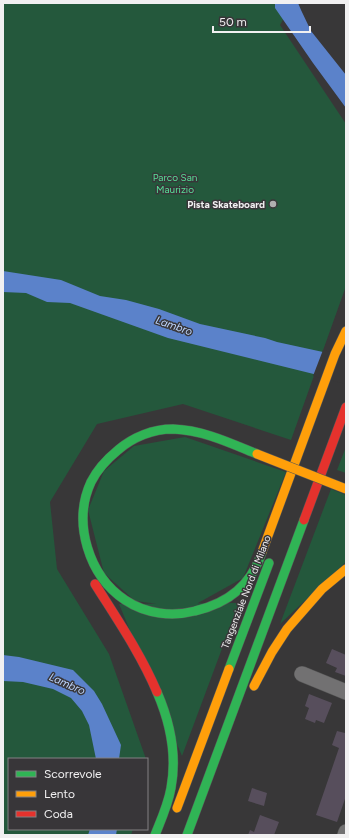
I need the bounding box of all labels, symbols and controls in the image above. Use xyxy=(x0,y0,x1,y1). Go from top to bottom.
scale bar xyxy=(213,8,310,34)
text: 50 m xyxy=(219,15,247,29)
park label: Parco San Maurizio xyxy=(153,171,198,196)
place label: Pista Skateboard xyxy=(187,198,265,211)
marker: Pista Skateboard xyxy=(268,199,278,209)
water label: Lambro xyxy=(154,314,195,339)
street label: Tangenziale Nord di Milano xyxy=(218,533,274,650)
water label: Lambro xyxy=(47,670,88,698)
legend xyxy=(8,758,148,830)
text: Scorrevole xyxy=(44,767,102,781)
text: Lento xyxy=(44,787,75,801)
text: Coda xyxy=(44,807,73,821)

